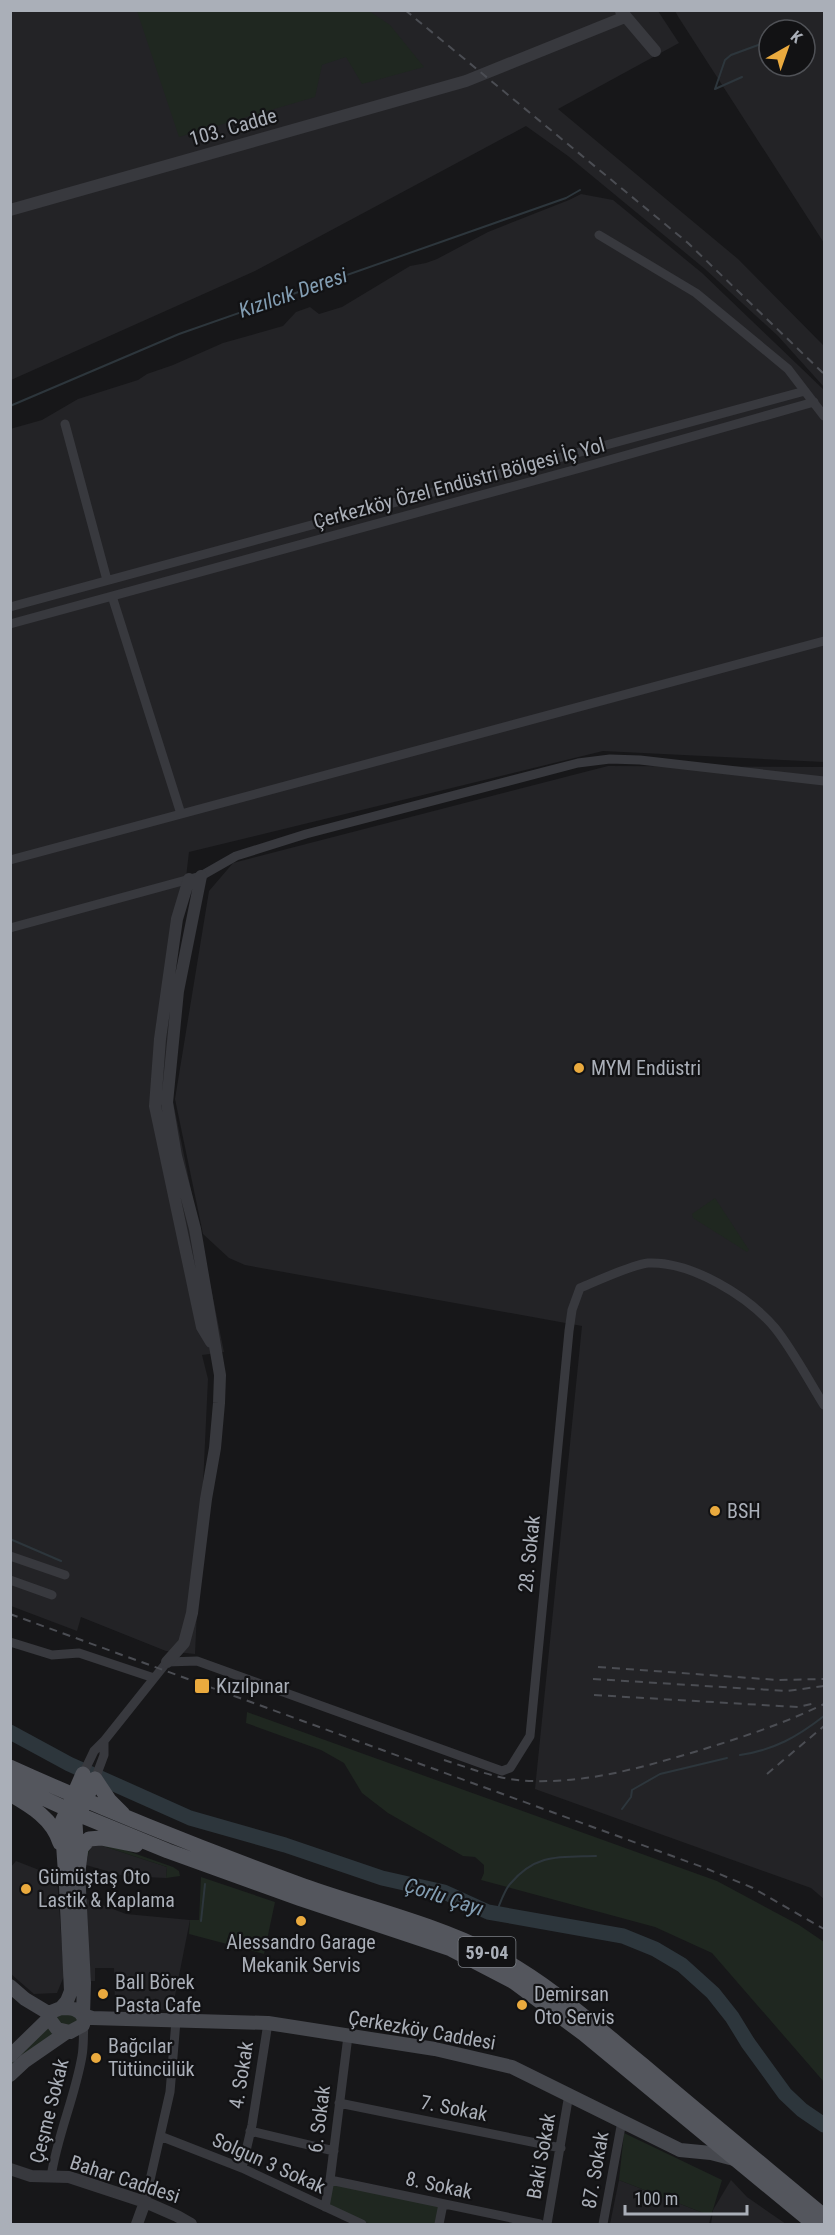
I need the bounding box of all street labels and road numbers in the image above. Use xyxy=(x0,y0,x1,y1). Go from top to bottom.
street label: 103. Cadde xyxy=(187,103,279,151)
street label: Çerkezköy Özel Endüstri Bölgesi İç Yol xyxy=(311,432,607,534)
street label: 28. Sokak xyxy=(513,1514,545,1594)
road number: 59-04 xyxy=(458,1937,516,1967)
street label: Çerkezköy Caddesi xyxy=(346,2005,498,2055)
street label: 4. Sokak xyxy=(224,2040,258,2110)
street label: Çeşme Sokak xyxy=(24,2056,74,2166)
street label: 6. Sokak xyxy=(303,2084,335,2154)
street label: 7. Sokak xyxy=(418,2090,490,2126)
street label: Baki Sokak xyxy=(522,2111,560,2201)
street label: Solgun 3 Sokak xyxy=(209,2127,329,2199)
street label: 87. Sokak xyxy=(576,2130,614,2210)
street label: Bahar Caddesi xyxy=(67,2150,183,2208)
street label: 8. Sokak xyxy=(403,2166,475,2204)

